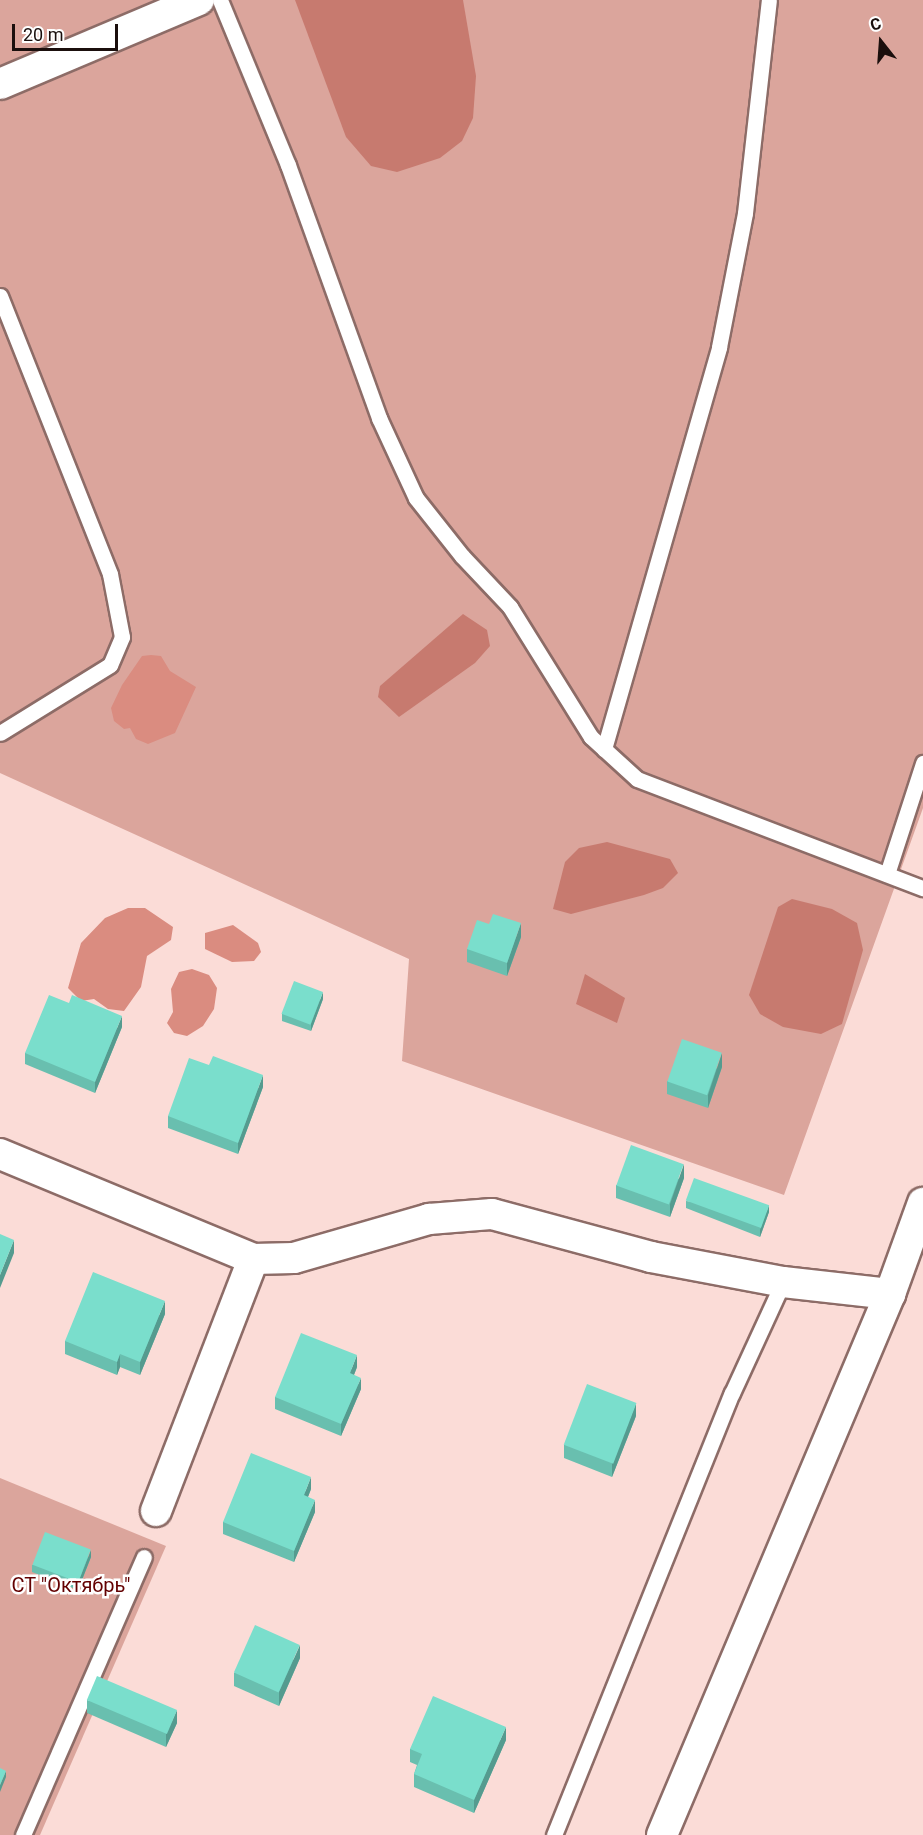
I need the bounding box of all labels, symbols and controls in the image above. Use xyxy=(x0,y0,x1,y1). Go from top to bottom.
scale bar xyxy=(15,12,122,50)
north arrow xyxy=(851,12,911,72)
text: С xyxy=(868,14,883,35)
text: 20 m xyxy=(23,24,63,45)
park label: СТ "Октябрь" xyxy=(11,1573,131,1597)

